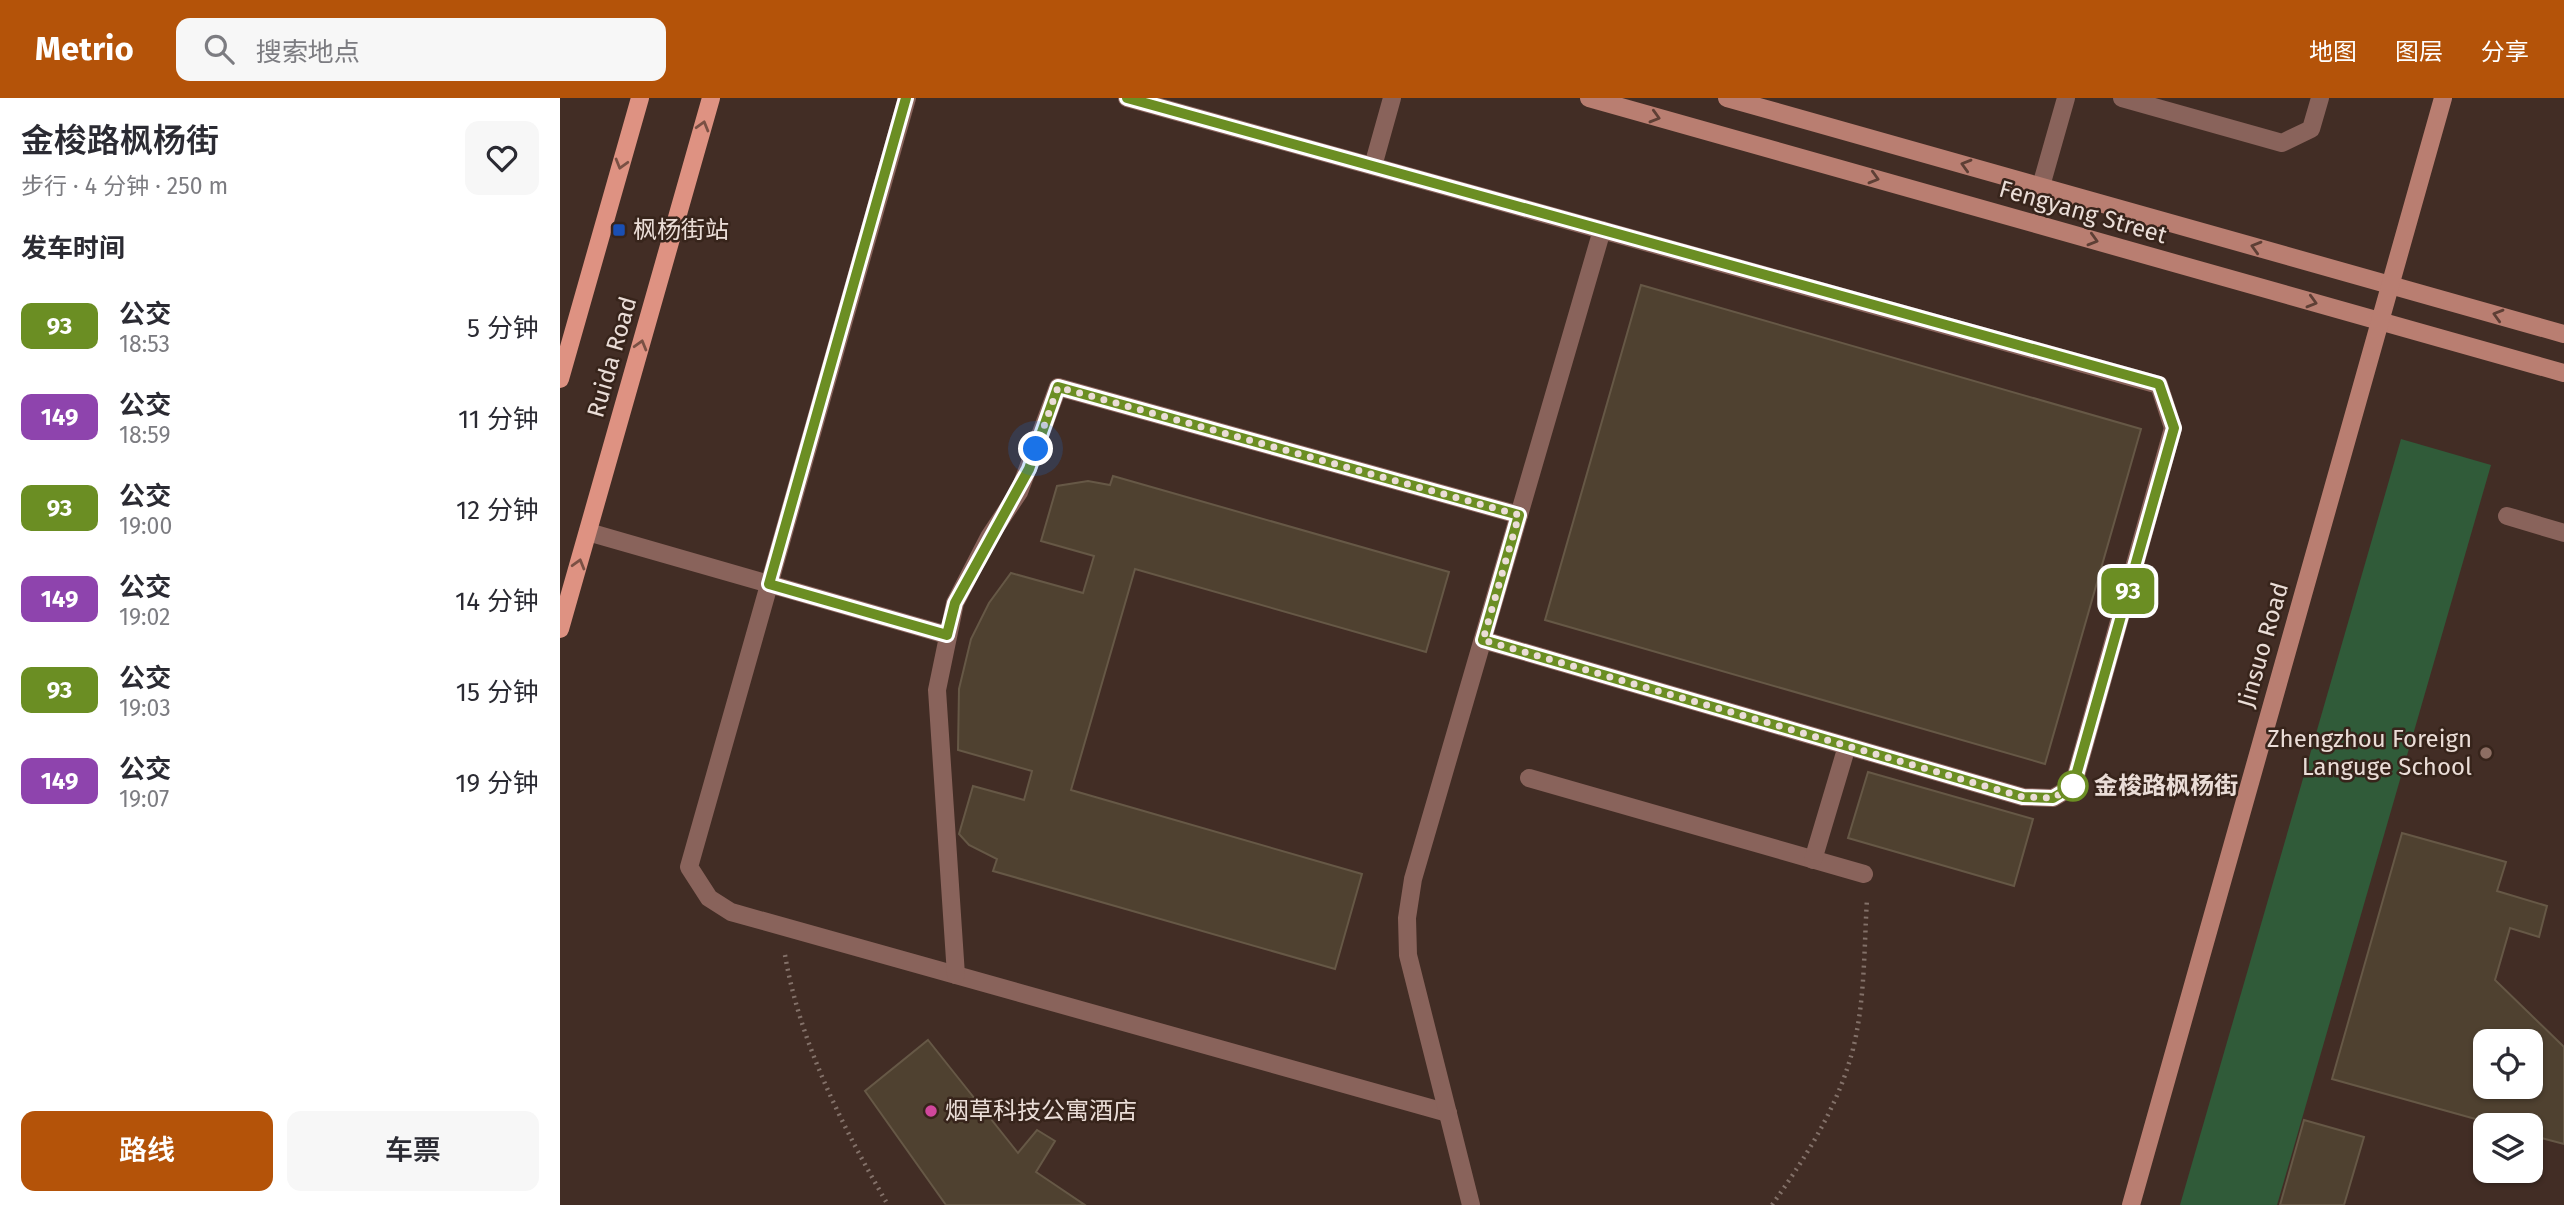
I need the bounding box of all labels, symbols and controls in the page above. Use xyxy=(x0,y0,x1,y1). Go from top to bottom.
search box xyxy=(176,18,666,81)
text: Metrio xyxy=(35,29,134,69)
icon: search xyxy=(200,30,238,68)
text: 搜索地点 xyxy=(256,37,360,68)
text: 地图 xyxy=(2309,38,2357,66)
text: 图层 xyxy=(2395,38,2443,66)
text: 分享 xyxy=(2481,38,2529,66)
one-way arrow xyxy=(1649,108,1661,123)
one-way arrow xyxy=(695,120,709,132)
text: 金梭路枫杨街 xyxy=(21,121,219,161)
button: heart xyxy=(465,121,539,195)
one-way arrow xyxy=(615,157,629,169)
one-way arrow xyxy=(1960,159,1972,173)
one-way arrow xyxy=(1868,170,1880,185)
text: 步行 · 4 分钟 · 250 m xyxy=(21,172,228,200)
street label: Fengyang Street xyxy=(1996,175,2170,249)
place label: 枫杨街站 xyxy=(633,216,729,244)
marker: 枫杨街站 xyxy=(611,222,627,238)
one-way arrow xyxy=(2087,232,2099,246)
text: 发车时间 xyxy=(21,233,125,264)
one-way arrow xyxy=(2250,240,2262,255)
street label: Ruida Road xyxy=(581,293,643,421)
one-way arrow xyxy=(2306,293,2318,308)
text: 公交 xyxy=(119,299,171,330)
one-way arrow xyxy=(2493,309,2505,323)
text: 93 xyxy=(47,312,72,340)
text: 5 分钟 xyxy=(467,313,539,344)
text: 18:53 xyxy=(119,330,170,358)
one-way arrow xyxy=(633,339,647,351)
text: 公交 xyxy=(119,390,171,421)
text: 149 xyxy=(41,403,78,431)
text: 11 分钟 xyxy=(458,404,539,435)
text: 18:59 xyxy=(119,421,171,449)
your location xyxy=(1018,431,1053,466)
text: 公交 xyxy=(119,481,171,512)
text: 93 xyxy=(47,494,72,522)
text: 12 分钟 xyxy=(456,495,539,526)
text: 19:00 xyxy=(119,512,172,540)
one-way arrow xyxy=(570,558,585,570)
line badge: 93 xyxy=(2096,568,2160,614)
text: 公交 xyxy=(119,572,171,603)
text: 93 xyxy=(2115,577,2141,605)
street label: Jinsuo Road xyxy=(2232,579,2294,711)
text: 149 xyxy=(41,585,78,613)
text: 14 分钟 xyxy=(455,586,539,617)
text: 19:02 xyxy=(119,603,171,631)
text: 公交 xyxy=(119,663,171,694)
text: 93 xyxy=(47,676,72,704)
text: 15 分钟 xyxy=(456,677,539,708)
text: 19:03 xyxy=(119,694,171,722)
place label: Zhengzhou Foreign Languge School xyxy=(2267,725,2472,781)
marker: Zhengzhou Foreign Languge School xyxy=(2478,745,2494,761)
text: 公交 xyxy=(119,754,171,785)
text: 149 xyxy=(41,767,78,795)
text: 19 分钟 xyxy=(455,768,539,799)
marker: 金梭路枫杨街 xyxy=(2058,771,2088,801)
place label: 金梭路枫杨街 xyxy=(2094,772,2238,800)
text: 19:07 xyxy=(119,785,169,813)
map controls xyxy=(2473,1029,2543,1183)
button: locate xyxy=(2473,1029,2543,1099)
place label: 烟草科技公寓酒店 xyxy=(945,1097,1137,1125)
marker: 烟草科技公寓酒店 xyxy=(923,1103,939,1119)
button: 路线 xyxy=(21,1111,273,1191)
button: 车票 xyxy=(287,1111,539,1191)
button: layers xyxy=(2473,1113,2543,1183)

